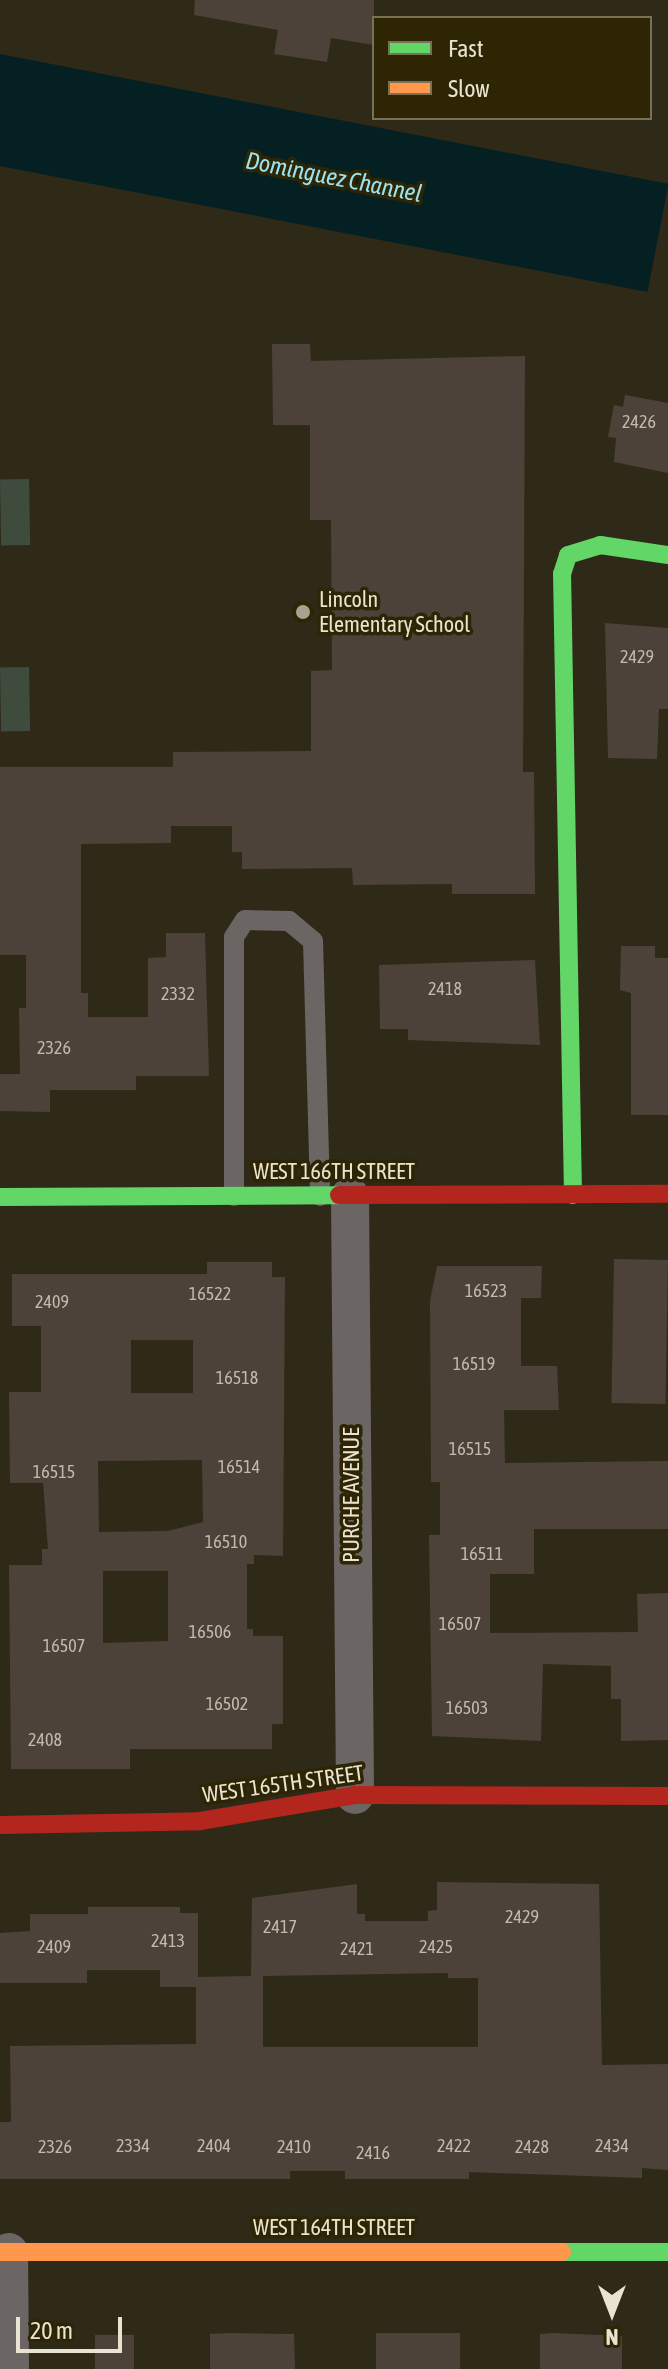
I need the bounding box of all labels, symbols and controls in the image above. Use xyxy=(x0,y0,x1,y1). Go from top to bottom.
legend xyxy=(372,16,652,120)
text: Fast xyxy=(448,35,484,62)
text: Slow xyxy=(448,75,490,102)
water label: Dominguez Channel xyxy=(243,146,425,208)
house number: 2426 xyxy=(622,411,656,433)
place label: Lincoln Elementary School xyxy=(319,586,470,638)
marker: Lincoln Elementary School xyxy=(294,603,312,621)
house number: 2429 xyxy=(620,646,654,668)
house number: 2418 xyxy=(428,978,462,1000)
house number: 2332 xyxy=(161,983,195,1005)
house number: 2326 xyxy=(37,1037,71,1059)
street label: WEST 166TH STREET xyxy=(253,1159,415,1185)
house number: 16523 xyxy=(465,1280,507,1302)
house number: 16522 xyxy=(189,1283,231,1305)
house number: 2409 xyxy=(35,1291,69,1313)
house number: 16519 xyxy=(453,1353,495,1375)
house number: 16518 xyxy=(216,1367,258,1389)
street label: PURCHE AVENUE xyxy=(339,1427,365,1563)
house number: 16515 xyxy=(449,1438,491,1460)
house number: 16514 xyxy=(218,1456,260,1478)
house number: 16515 xyxy=(33,1461,75,1483)
house number: 16510 xyxy=(205,1531,247,1553)
house number: 16511 xyxy=(461,1543,503,1565)
house number: 16507 xyxy=(439,1613,481,1635)
house number: 16506 xyxy=(189,1621,231,1643)
house number: 16507 xyxy=(43,1635,85,1657)
house number: 16502 xyxy=(206,1693,248,1715)
house number: 16503 xyxy=(446,1697,488,1719)
house number: 2408 xyxy=(28,1729,62,1751)
street label: WEST 165TH STREET xyxy=(201,1760,365,1808)
house number: 2429 xyxy=(505,1906,539,1928)
house number: 2417 xyxy=(263,1916,297,1938)
house number: 2413 xyxy=(151,1930,185,1952)
house number: 2409 xyxy=(37,1936,71,1958)
house number: 2425 xyxy=(419,1936,453,1958)
house number: 2421 xyxy=(340,1938,374,1960)
house number: 2334 xyxy=(116,2135,150,2157)
house number: 2404 xyxy=(197,2135,231,2157)
house number: 2422 xyxy=(437,2135,471,2157)
house number: 2434 xyxy=(595,2135,629,2157)
house number: 2326 xyxy=(38,2136,72,2158)
house number: 2410 xyxy=(277,2136,311,2158)
house number: 2428 xyxy=(515,2136,549,2158)
house number: 2416 xyxy=(356,2142,390,2164)
street label: WEST 164TH STREET xyxy=(253,2215,415,2241)
north arrow xyxy=(572,2273,652,2353)
scale bar xyxy=(20,2301,126,2351)
text: 20 m xyxy=(30,2317,73,2344)
text: N xyxy=(606,2324,619,2350)

